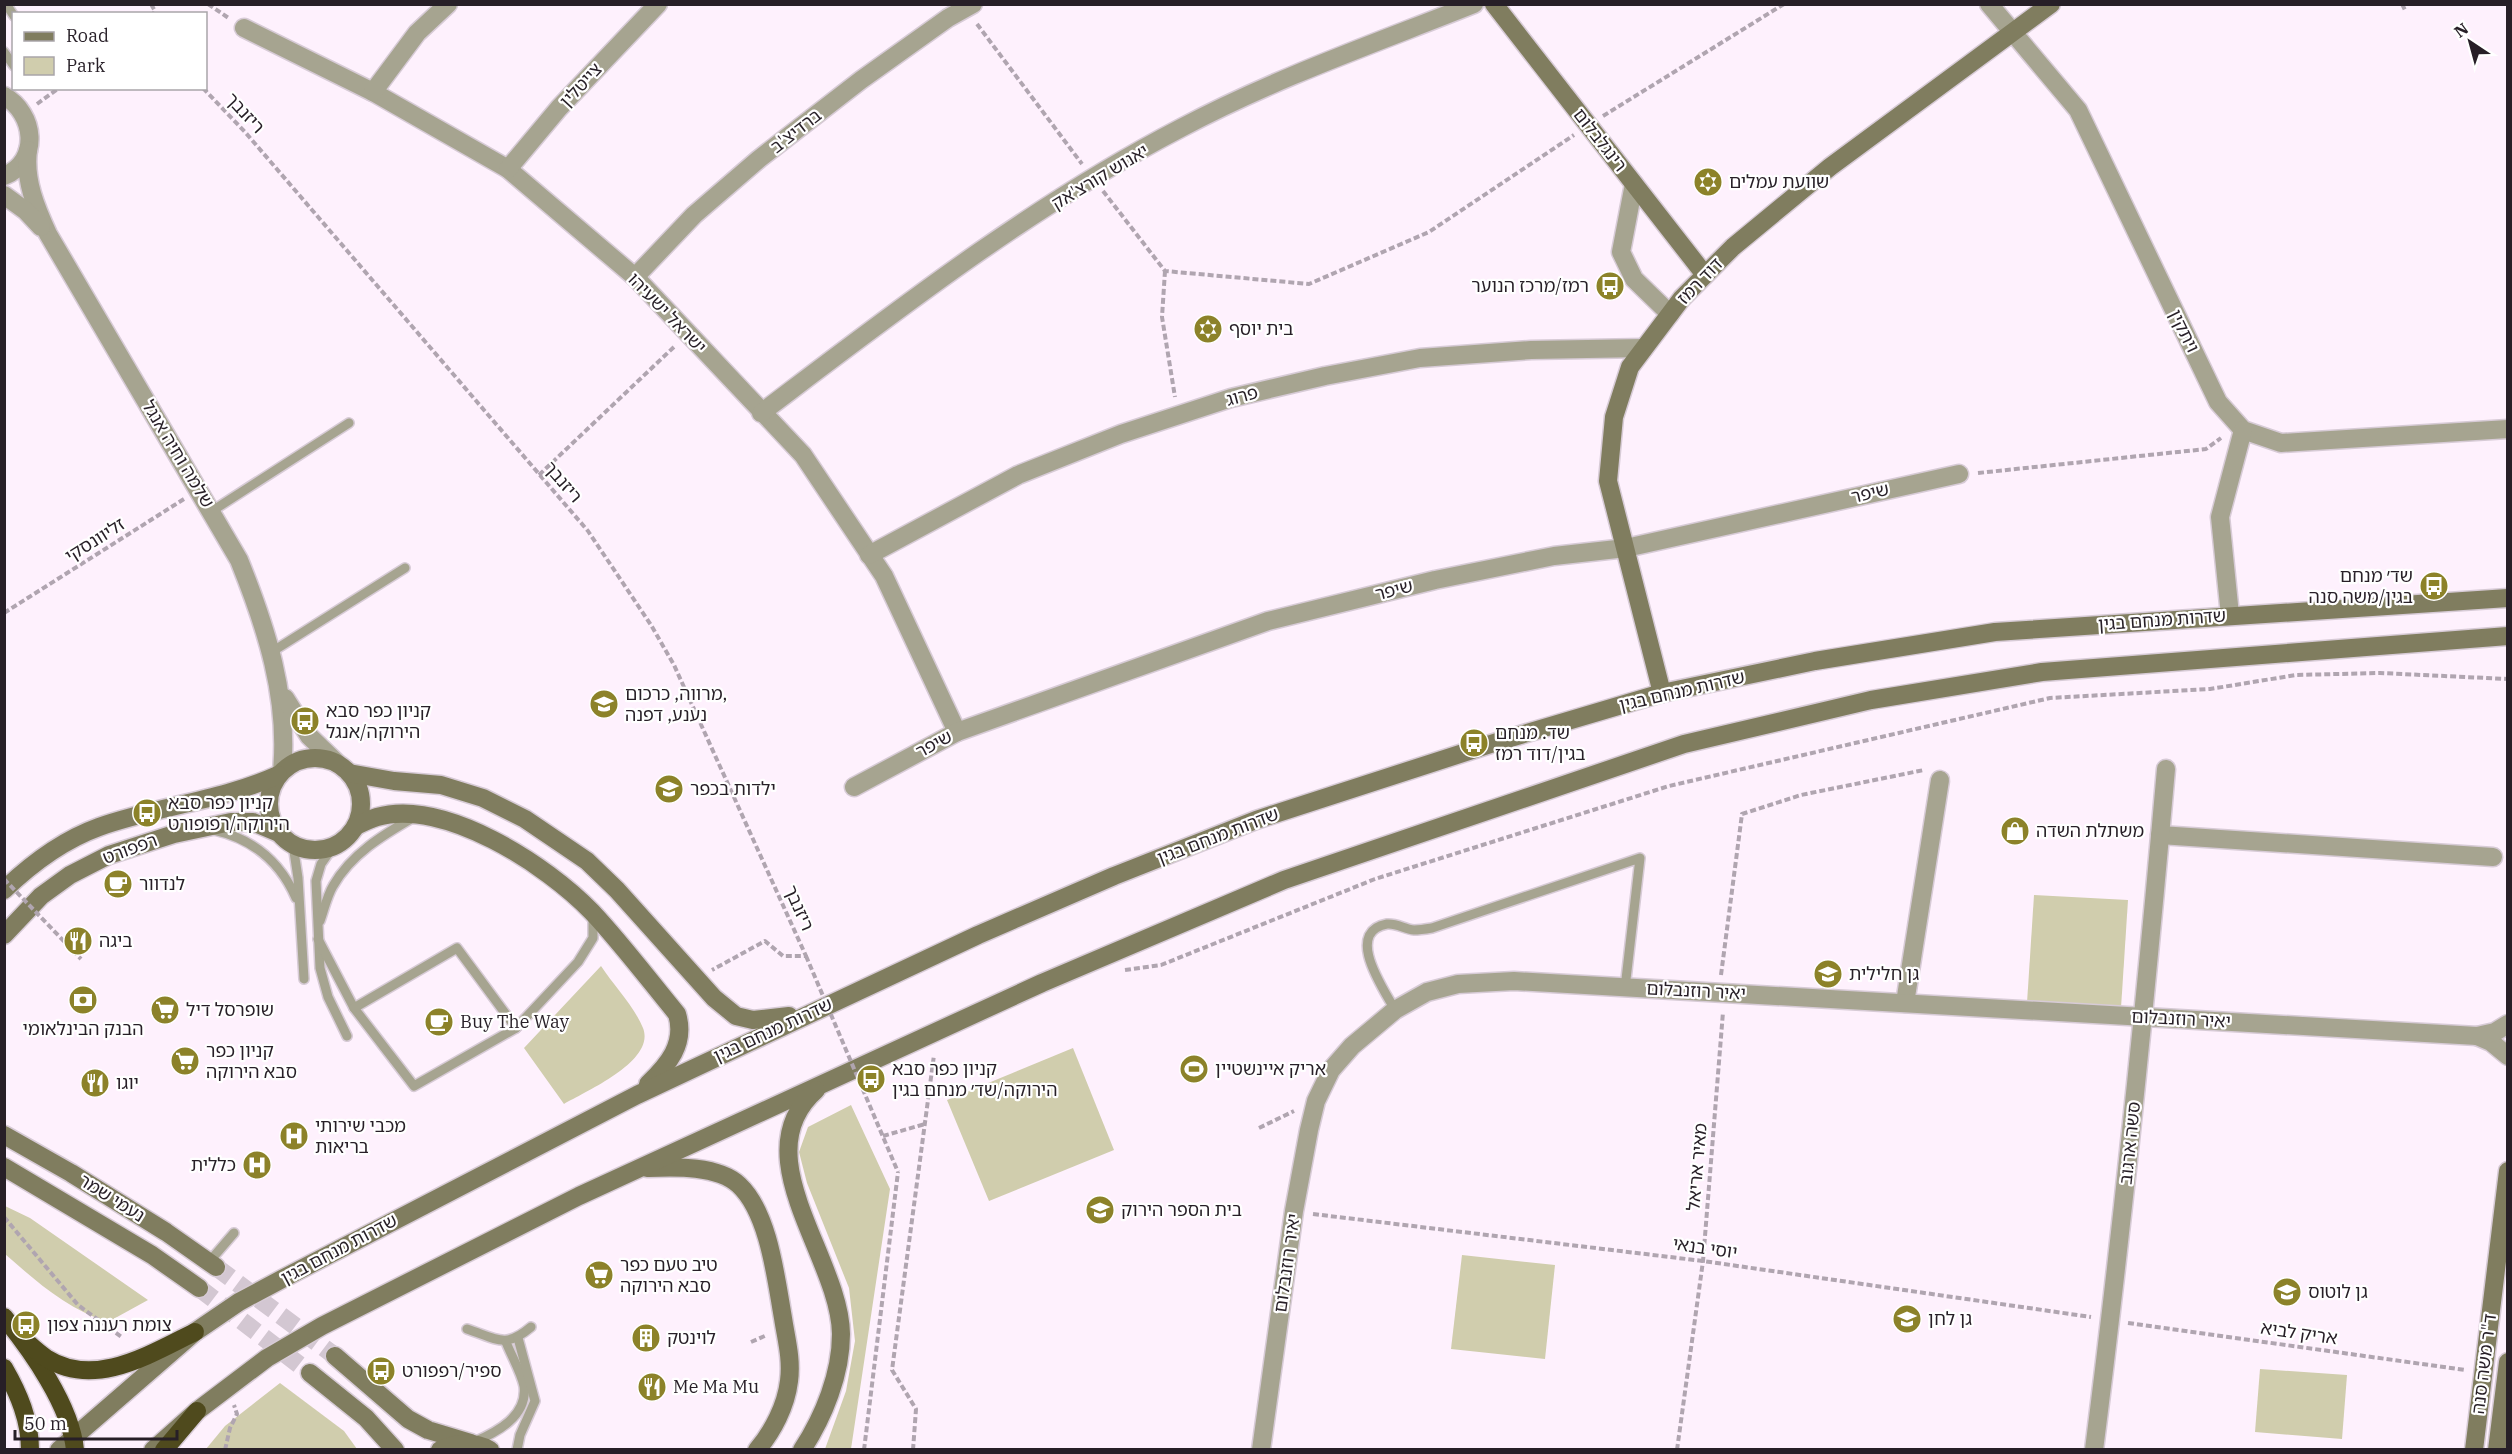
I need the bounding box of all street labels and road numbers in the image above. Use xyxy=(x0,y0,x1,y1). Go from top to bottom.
street label: צייטלין xyxy=(554,58,607,112)
street label: ריזנבך xyxy=(221,88,270,138)
street label: ברדיצ'ב xyxy=(765,103,826,158)
street label: רינגלבלום xyxy=(1569,103,1632,176)
street label: יאנוש קורצ'אק xyxy=(1047,139,1152,214)
street label: דוד רמז xyxy=(1672,252,1728,309)
street label: ישראל ישעיהו xyxy=(623,267,712,358)
street label: ויתקין xyxy=(2164,305,2205,356)
street label: פרוג xyxy=(1223,380,1260,411)
street label: שלמה וחיה אנגל xyxy=(137,396,220,512)
street label: ריזנבך xyxy=(539,456,588,507)
street label: שיפר xyxy=(1849,477,1891,508)
street label: זליוונסקי xyxy=(60,512,129,567)
street label: שיפר xyxy=(1373,574,1415,605)
street label: שדרות מנחם בגין xyxy=(2097,604,2227,635)
street label: שדרות מנחם בגין xyxy=(1617,665,1747,716)
street label: שיפר xyxy=(911,724,956,763)
street label: שדרות מנחם בגין xyxy=(1154,802,1282,869)
street label: רפפורט xyxy=(99,828,160,869)
street label: ריזנבך xyxy=(779,882,820,934)
street label: יאיר רוזנבלום xyxy=(1646,976,1746,1005)
street label: שדרות מנחם בגין xyxy=(710,992,836,1067)
street label: יאיר רוזנבלום xyxy=(2131,1004,2231,1033)
street label: סשה ארגוב xyxy=(2114,1100,2145,1186)
street label: מאיר אריאל xyxy=(1681,1122,1712,1212)
street label: נעמי שמר xyxy=(75,1168,149,1227)
street label: שדרות מנחם בגין xyxy=(277,1208,401,1289)
street label: יאיר רוזנבלום xyxy=(1268,1212,1305,1314)
street label: יוסי בנאי xyxy=(1671,1232,1739,1263)
street label: ד"ר משה סנה xyxy=(2466,1312,2501,1415)
street label: אריק לביא xyxy=(2259,1316,2339,1349)

